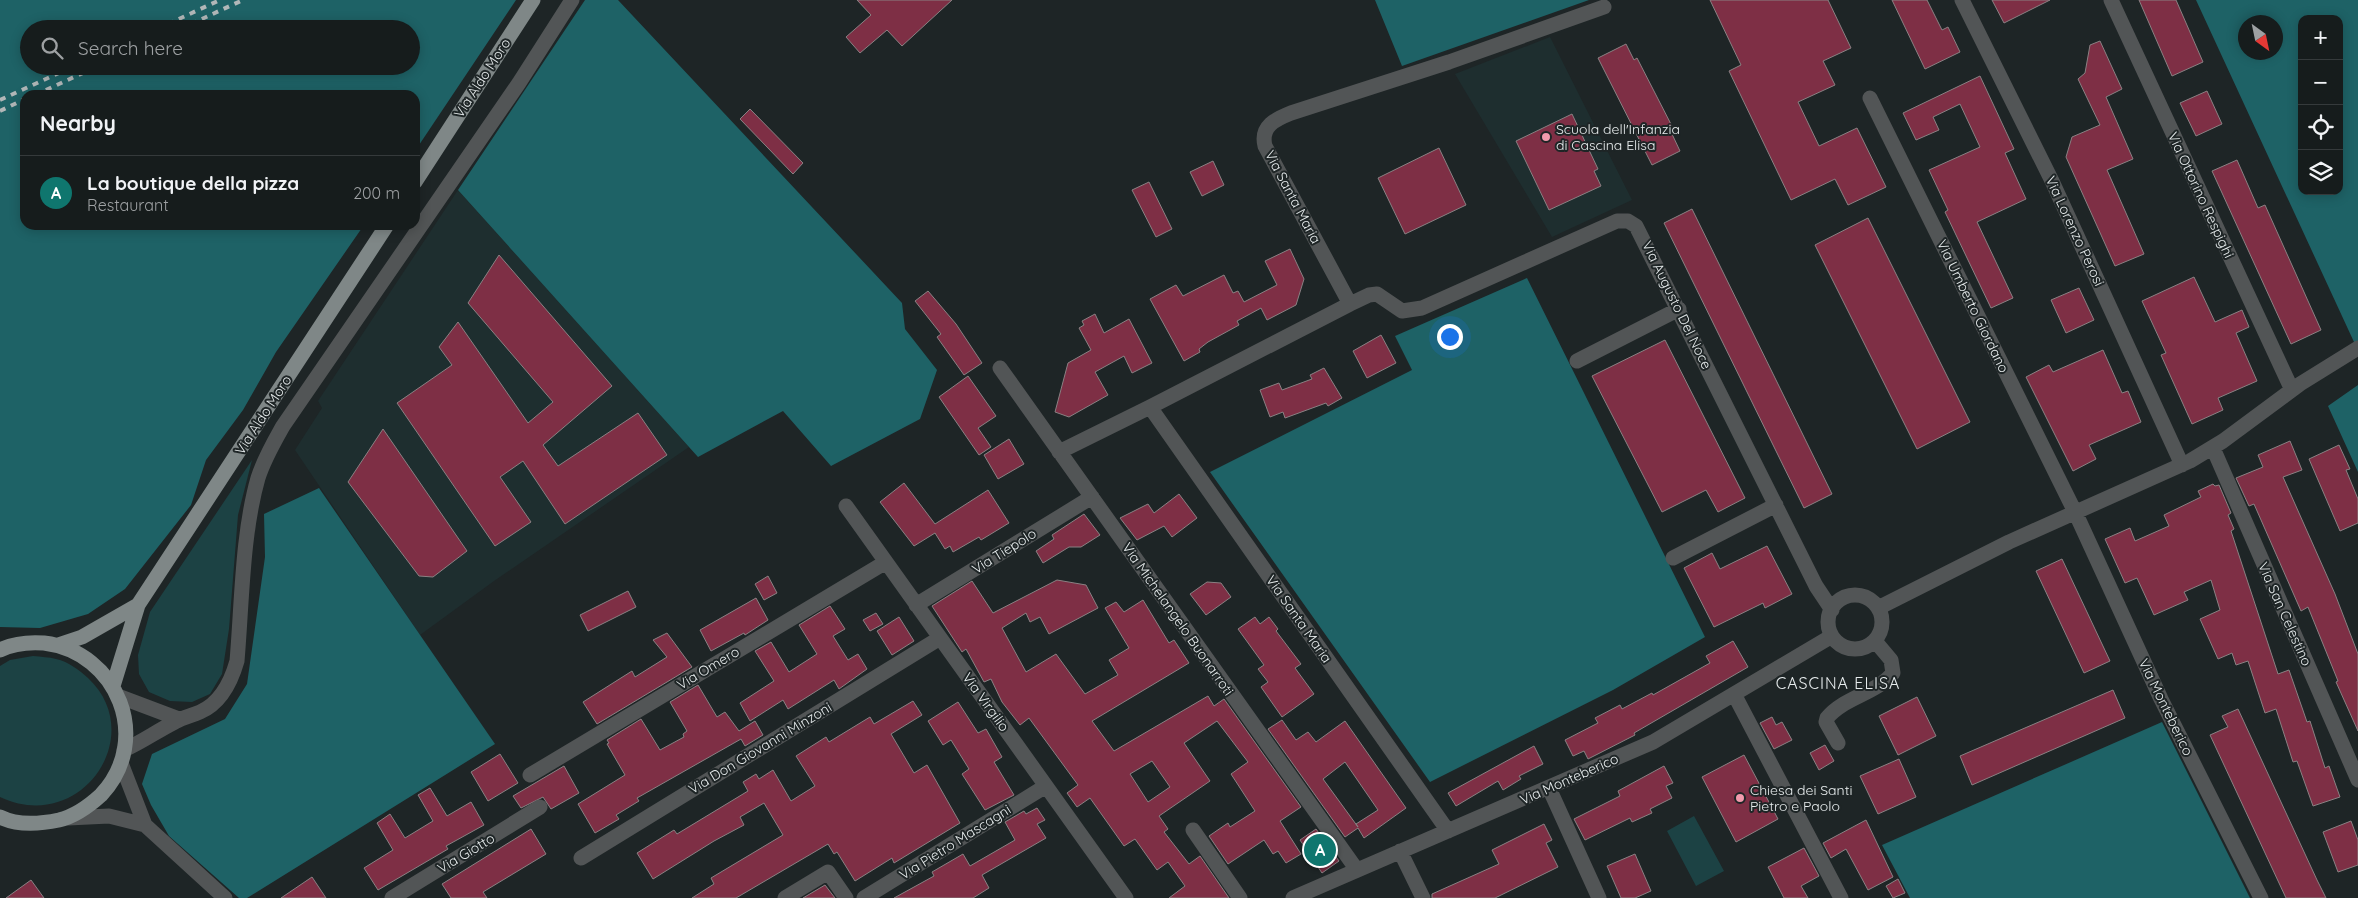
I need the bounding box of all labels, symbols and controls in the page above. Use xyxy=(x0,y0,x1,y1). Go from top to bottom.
north arrow xyxy=(2238,15,2283,60)
map controls xyxy=(2298,15,2343,195)
button: + xyxy=(2298,15,2343,60)
search box xyxy=(20,20,420,75)
icon: search xyxy=(38,34,66,62)
street label: Via Aldo Moro xyxy=(450,35,514,121)
text: Search here xyxy=(78,36,183,60)
button: − xyxy=(2298,60,2343,105)
button: locate xyxy=(2298,105,2343,150)
text: Nearby xyxy=(40,110,116,136)
place label: Scuola dell'Infanzia di Cascina Elisa xyxy=(1556,120,1680,154)
street label: Via Ottorino Respighi xyxy=(2164,129,2238,261)
marker: Scuola dell'Infanzia di Cascina Elisa xyxy=(1540,131,1552,143)
street label: Via Santa Maria xyxy=(1261,147,1325,247)
button: layers xyxy=(2298,150,2343,195)
text: La boutique della pizza xyxy=(87,171,299,195)
street label: Via Lorenzo Perosi xyxy=(2042,173,2108,289)
text: A xyxy=(51,183,61,203)
text: 200 m xyxy=(353,183,400,203)
text: Restaurant xyxy=(87,195,169,215)
street label: Via Umberto Giordano xyxy=(1933,236,2013,376)
street label: Via Augusto Del Noce xyxy=(1638,238,1716,372)
your location xyxy=(1437,324,1463,350)
street label: Via Aldo Moro xyxy=(231,372,295,458)
street label: Via Tiepolo xyxy=(969,524,1039,578)
street label: Via Michelangelo Buonarroti xyxy=(1118,539,1238,699)
street label: Via San Celestino xyxy=(2254,559,2316,669)
street label: Via Santa Maria xyxy=(1262,572,1336,666)
street label: Via Omero xyxy=(674,642,742,694)
street label: Via Monteberico xyxy=(2135,656,2197,758)
street label: Via Virgilio xyxy=(959,669,1013,735)
district label: CASCINA ELISA xyxy=(1776,673,1900,693)
street label: Via Don Giovanni Minzoni xyxy=(685,698,835,798)
street label: Via Monteberico xyxy=(1517,749,1621,809)
place label: Chiesa dei Santi Pietro e Paolo xyxy=(1750,781,1852,815)
marker: Chiesa dei Santi Pietro e Paolo xyxy=(1734,792,1746,804)
street label: Via Pietro Mascagni xyxy=(896,800,1014,884)
street label: Via Giotto xyxy=(434,829,498,877)
pin: A xyxy=(1304,831,1336,869)

